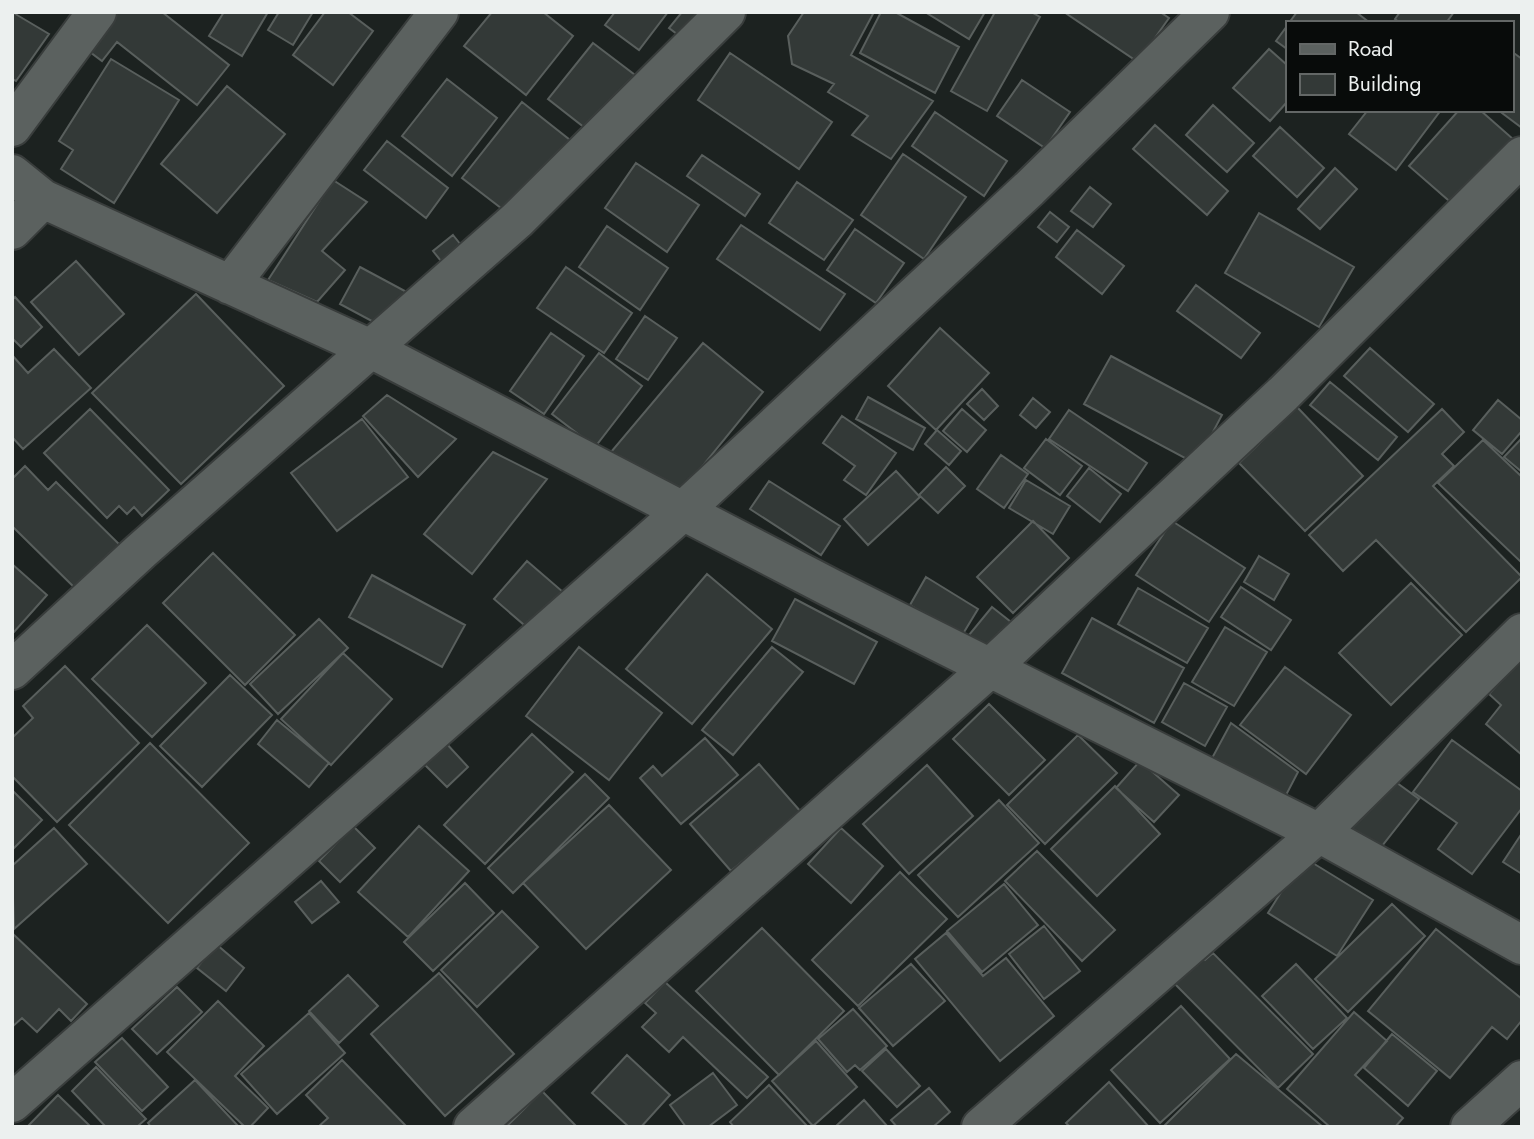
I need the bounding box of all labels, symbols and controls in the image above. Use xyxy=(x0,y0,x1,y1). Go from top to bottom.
legend xyxy=(1286,21,1513,112)
text: Road xyxy=(1348,34,1393,64)
text: Building xyxy=(1348,69,1421,99)

